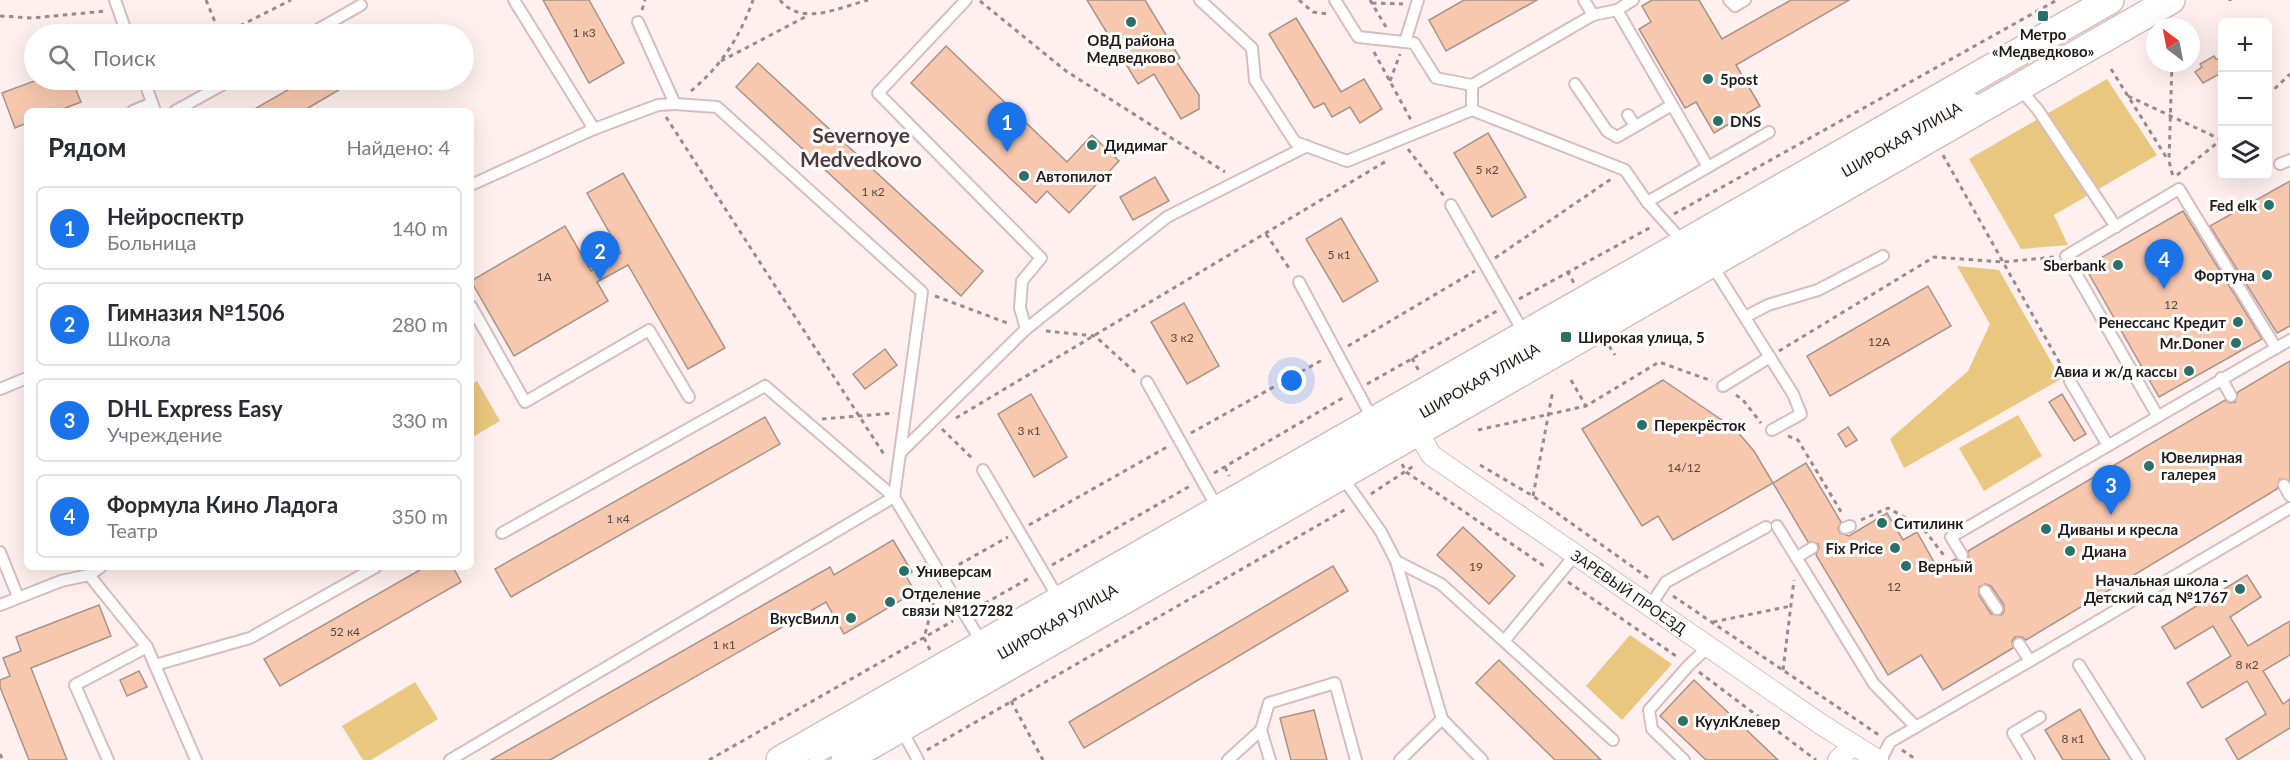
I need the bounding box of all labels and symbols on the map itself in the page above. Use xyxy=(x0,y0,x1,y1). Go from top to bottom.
marker: Метро «Медведково» xyxy=(2036,9,2050,23)
marker: ОВД района Медведково xyxy=(1124,15,1138,29)
north arrow xyxy=(2146,18,2200,72)
house number: 1 к3 xyxy=(572,25,596,40)
place label: Метро «Медведково» xyxy=(1992,25,2095,60)
place label: ОВД района Медведково xyxy=(1086,31,1176,66)
place label: 5post xyxy=(1720,70,1758,88)
marker: 5post xyxy=(1701,72,1715,86)
street label: ШИРОКАЯ УЛИЦА xyxy=(1838,97,1965,180)
pin: 1 xyxy=(988,102,1026,152)
place label: DNS xyxy=(1730,112,1761,130)
marker: DNS xyxy=(1711,114,1725,128)
district label: Severnoye Medvedkovo xyxy=(800,122,922,171)
place label: Дидимаг xyxy=(1104,136,1168,154)
marker: Дидимаг xyxy=(1085,138,1099,152)
house number: 5 к2 xyxy=(1475,162,1499,177)
place label: Автопилот xyxy=(1035,167,1113,185)
marker: Автопилот xyxy=(1017,169,1031,183)
house number: 1 к2 xyxy=(861,184,885,199)
place label: Fed elk xyxy=(2209,196,2258,214)
marker: Fed elk xyxy=(2262,198,2276,212)
pin: 2 xyxy=(580,232,620,281)
pin: 4 xyxy=(2144,240,2184,289)
house number: 5 к1 xyxy=(1327,247,1351,262)
place label: Sberbank xyxy=(2043,256,2107,274)
marker: Sberbank xyxy=(2111,258,2125,272)
place label: Фортуна xyxy=(2194,266,2255,284)
marker: Фортуна xyxy=(2260,268,2274,282)
house number: 1А xyxy=(536,269,552,284)
house number: 12 xyxy=(2164,297,2178,312)
place label: Ренессанс Кредит xyxy=(2098,313,2226,331)
marker: Ренессанс Кредит xyxy=(2231,315,2245,329)
place label: Широкая улица, 5 xyxy=(1578,328,1705,346)
house number: 3 к2 xyxy=(1170,330,1194,345)
marker: Широкая улица, 5 xyxy=(1559,330,1573,344)
house number: 12А xyxy=(1868,334,1891,349)
place label: Mr.Doner xyxy=(2159,334,2224,352)
marker: Mr.Doner xyxy=(2229,336,2243,350)
street label: ШИРОКАЯ УЛИЦА xyxy=(1416,338,1543,421)
place label: Авиа и ж/д кассы xyxy=(2053,362,2177,380)
marker: Авиа и ж/д кассы xyxy=(2182,364,2196,378)
your location xyxy=(1277,366,1306,395)
place label: Перекрёсток xyxy=(1654,416,1746,434)
marker: Перекрёсток xyxy=(1635,418,1649,432)
house number: 3 к1 xyxy=(1017,423,1041,438)
place label: Ювелирная галерея xyxy=(2161,448,2242,483)
marker: Ювелирная галерея xyxy=(2142,459,2156,473)
house number: 14/12 xyxy=(1667,460,1701,475)
pin: 3 xyxy=(2092,466,2130,515)
house number: 1 к4 xyxy=(606,511,630,526)
place label: Ситилинк xyxy=(1894,514,1964,532)
marker: Ситилинк xyxy=(1875,516,1889,530)
place label: Диваны и кресла xyxy=(2058,520,2178,538)
marker: Диваны и кресла xyxy=(2039,522,2053,536)
place label: Fix Price xyxy=(1826,539,1883,557)
marker: Fix Price xyxy=(1888,541,1902,555)
place label: Диана xyxy=(2082,542,2127,560)
marker: Диана xyxy=(2063,544,2077,558)
street label: ЗАРЕВЫЙ ПРОЕЗД xyxy=(1568,546,1690,638)
place label: Верный xyxy=(1918,557,1973,575)
house number: 19 xyxy=(1469,559,1483,574)
marker: Верный xyxy=(1899,559,1913,573)
place label: Универсам xyxy=(915,562,992,580)
marker: Универсам xyxy=(897,564,911,578)
place label: Начальная школа - Детский сад №1767 xyxy=(2084,571,2228,606)
street label: ШИРОКАЯ УЛИЦА xyxy=(994,579,1121,663)
house number: 12 xyxy=(1887,579,1901,594)
marker: Начальная школа - Детский сад №1767 xyxy=(2233,582,2247,596)
place label: Отделение связи №127282 xyxy=(902,584,1014,619)
marker: Отделение связи №127282 xyxy=(883,595,897,609)
place label: ВкусВилл xyxy=(770,609,839,627)
marker: ВкусВилл xyxy=(844,611,858,625)
house number: 52 к4 xyxy=(330,624,360,639)
house number: 1 к1 xyxy=(712,637,736,652)
house number: 8 к2 xyxy=(2235,657,2259,672)
place label: КуулКлевер xyxy=(1695,712,1780,730)
marker: КуулКлевер xyxy=(1676,714,1690,728)
house number: 8 к1 xyxy=(2061,731,2085,746)

